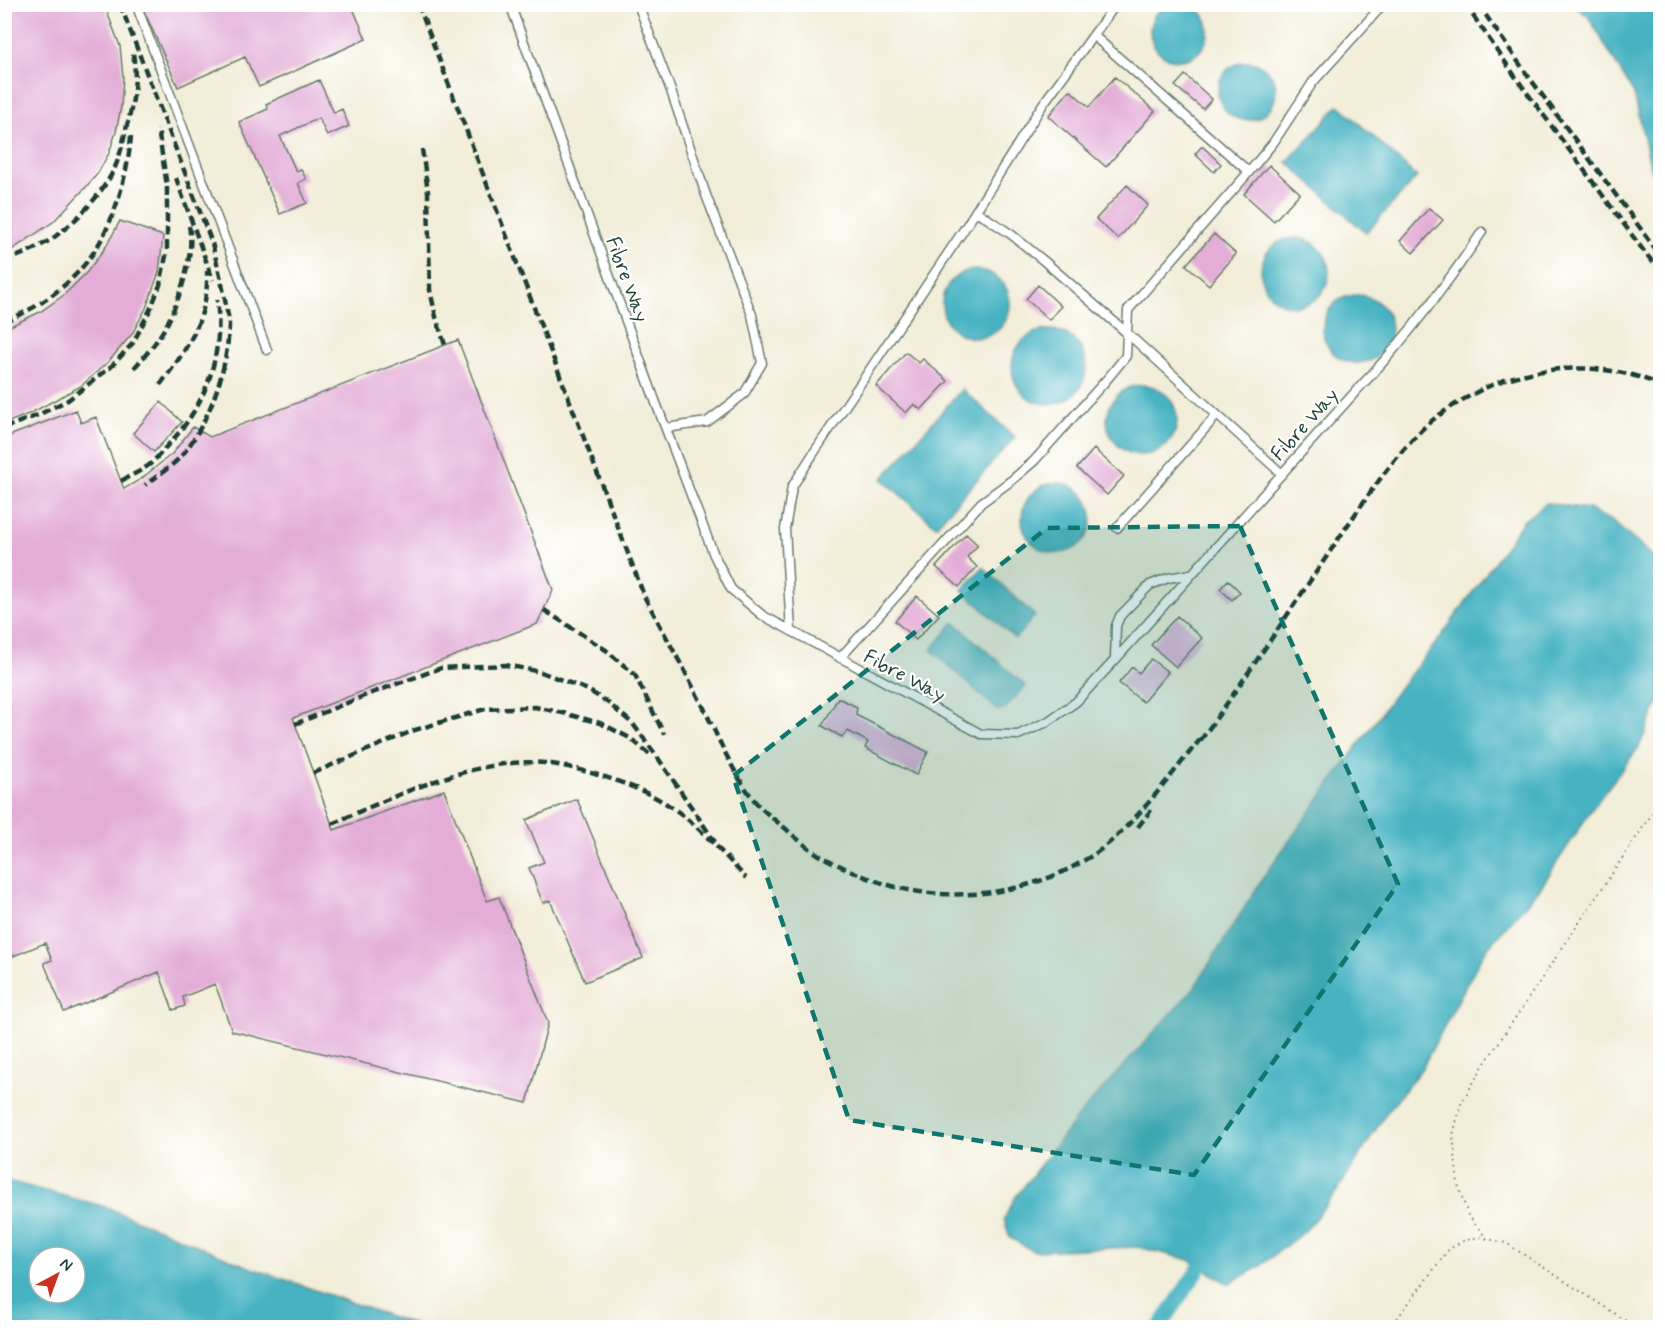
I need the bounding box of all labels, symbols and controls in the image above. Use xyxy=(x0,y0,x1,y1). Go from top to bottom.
street label: Fibre Way xyxy=(599,233,655,326)
street label: Fibre Way xyxy=(1265,383,1345,467)
street label: Fibre Way xyxy=(859,643,950,709)
north arrow xyxy=(27,1245,87,1305)
text: N xyxy=(55,1253,77,1276)

